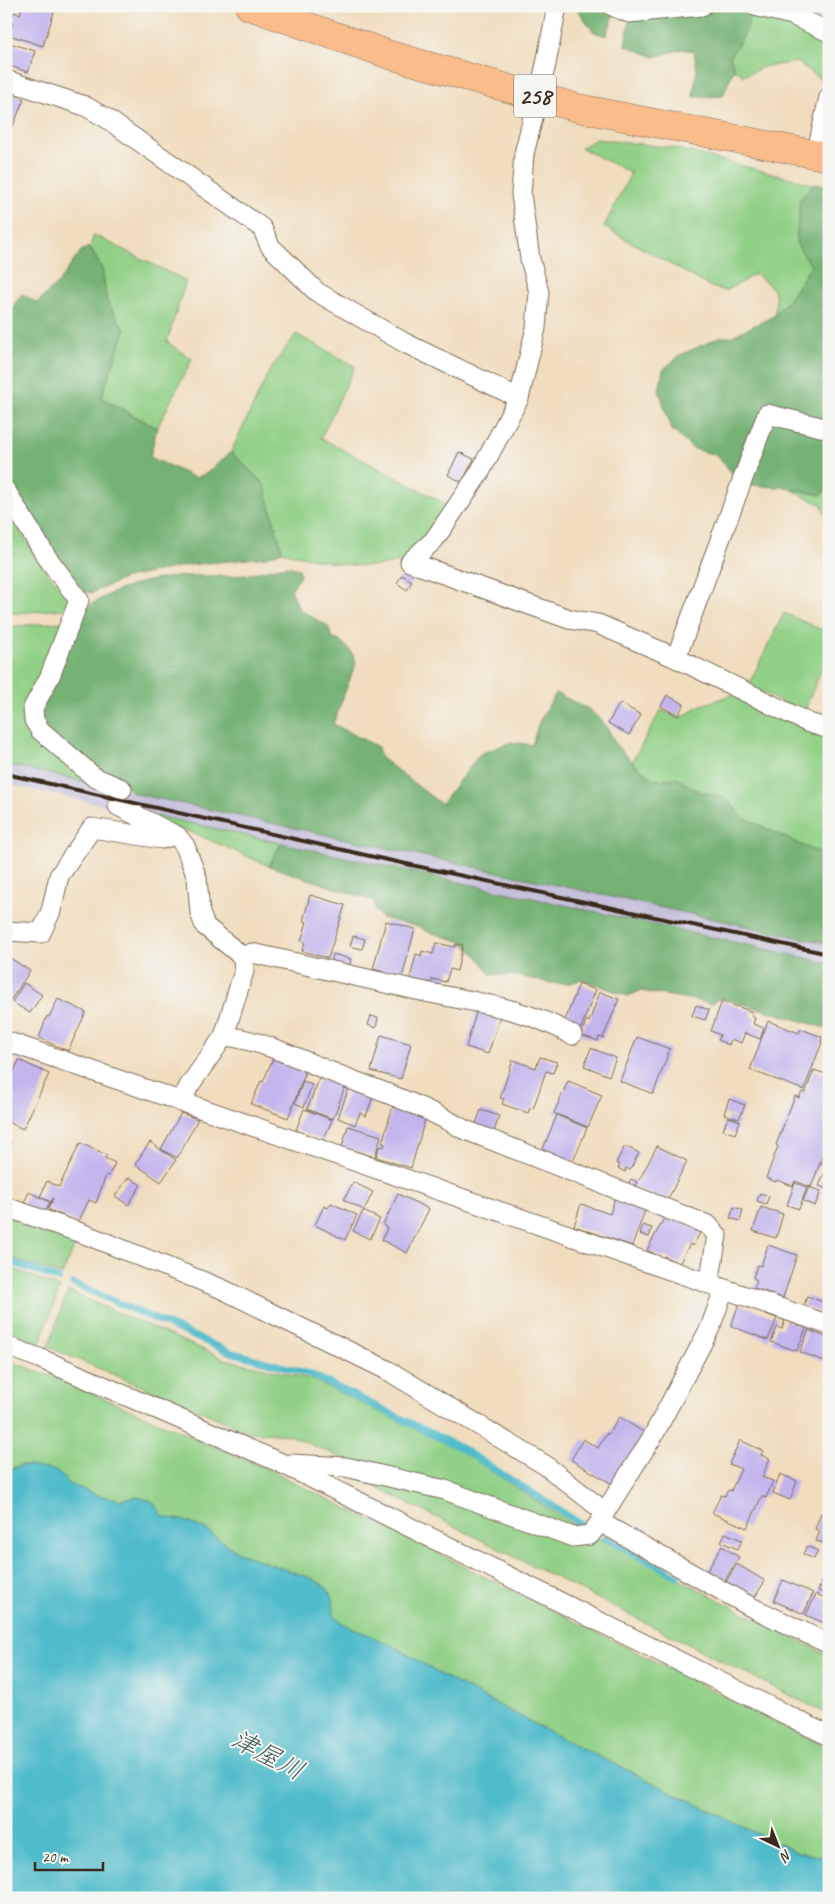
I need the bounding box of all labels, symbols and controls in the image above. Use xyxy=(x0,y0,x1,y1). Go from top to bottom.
road number: 258 xyxy=(514,74,556,118)
water label: 津屋川 xyxy=(226,1722,310,1788)
north arrow xyxy=(752,1822,802,1872)
scale bar xyxy=(35,1839,102,1871)
text: N xyxy=(776,1846,795,1866)
text: 20 m xyxy=(42,1848,69,1867)

